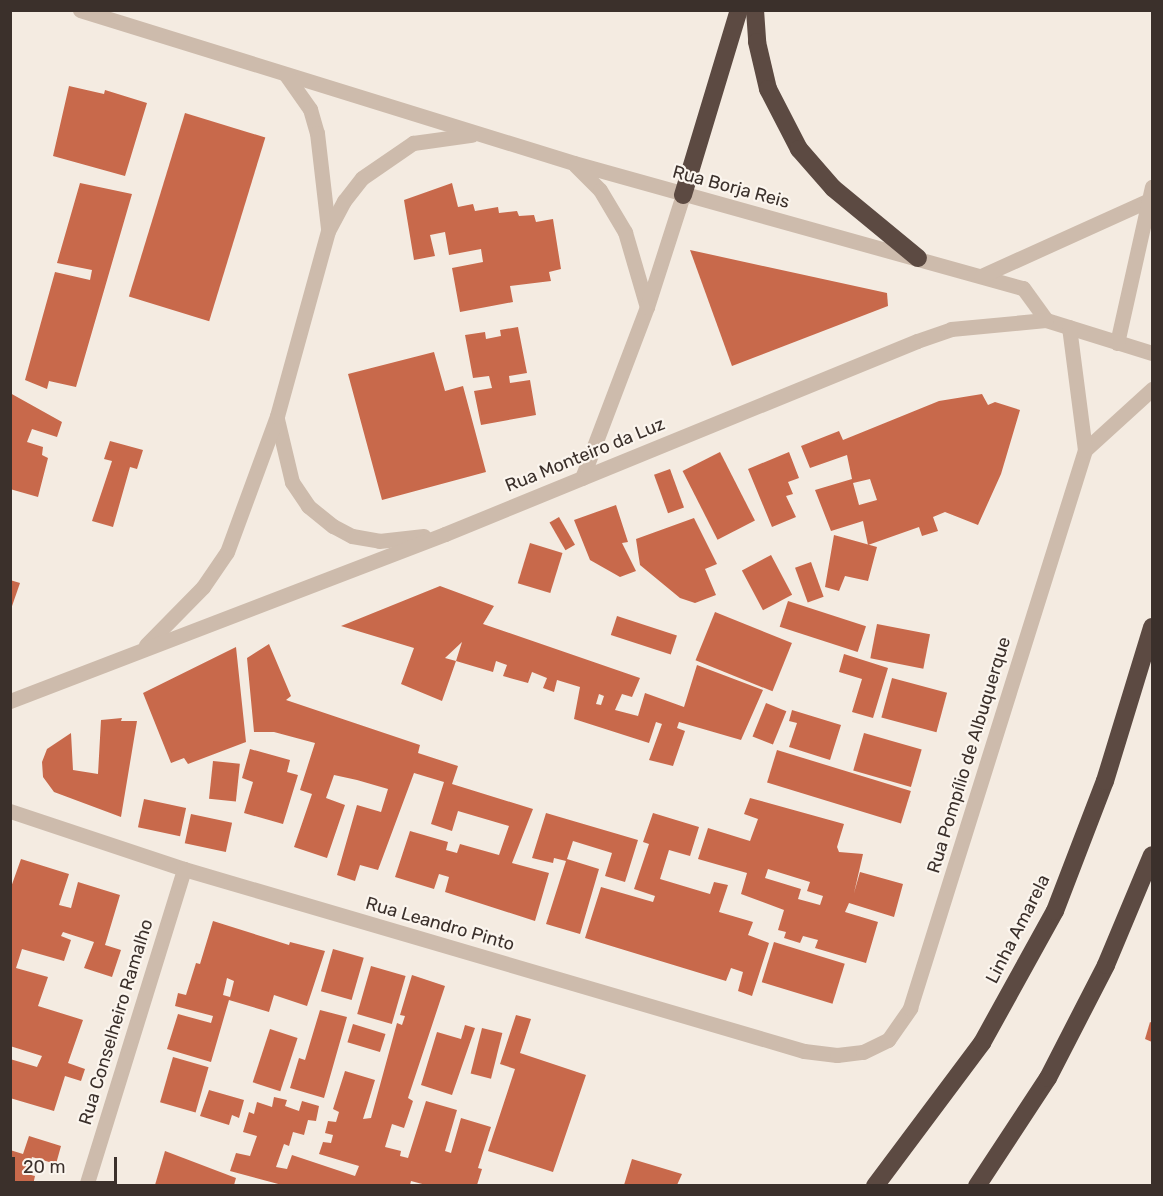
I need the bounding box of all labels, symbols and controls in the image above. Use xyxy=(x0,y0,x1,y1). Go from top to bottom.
street label: Rua Borja Reis xyxy=(670,161,792,213)
street label: Rua Monteiro da Luz xyxy=(502,413,668,497)
street label: Rua Pompílio de Albuquerque xyxy=(923,634,1015,876)
street label: Linha Amarela xyxy=(981,871,1055,987)
street label: Rua Leandro Pinto xyxy=(363,892,517,956)
street label: Rua Conselheiro Ramalho xyxy=(74,917,158,1127)
scale bar xyxy=(15,1145,120,1183)
text: 20 m xyxy=(23,1156,65,1178)

